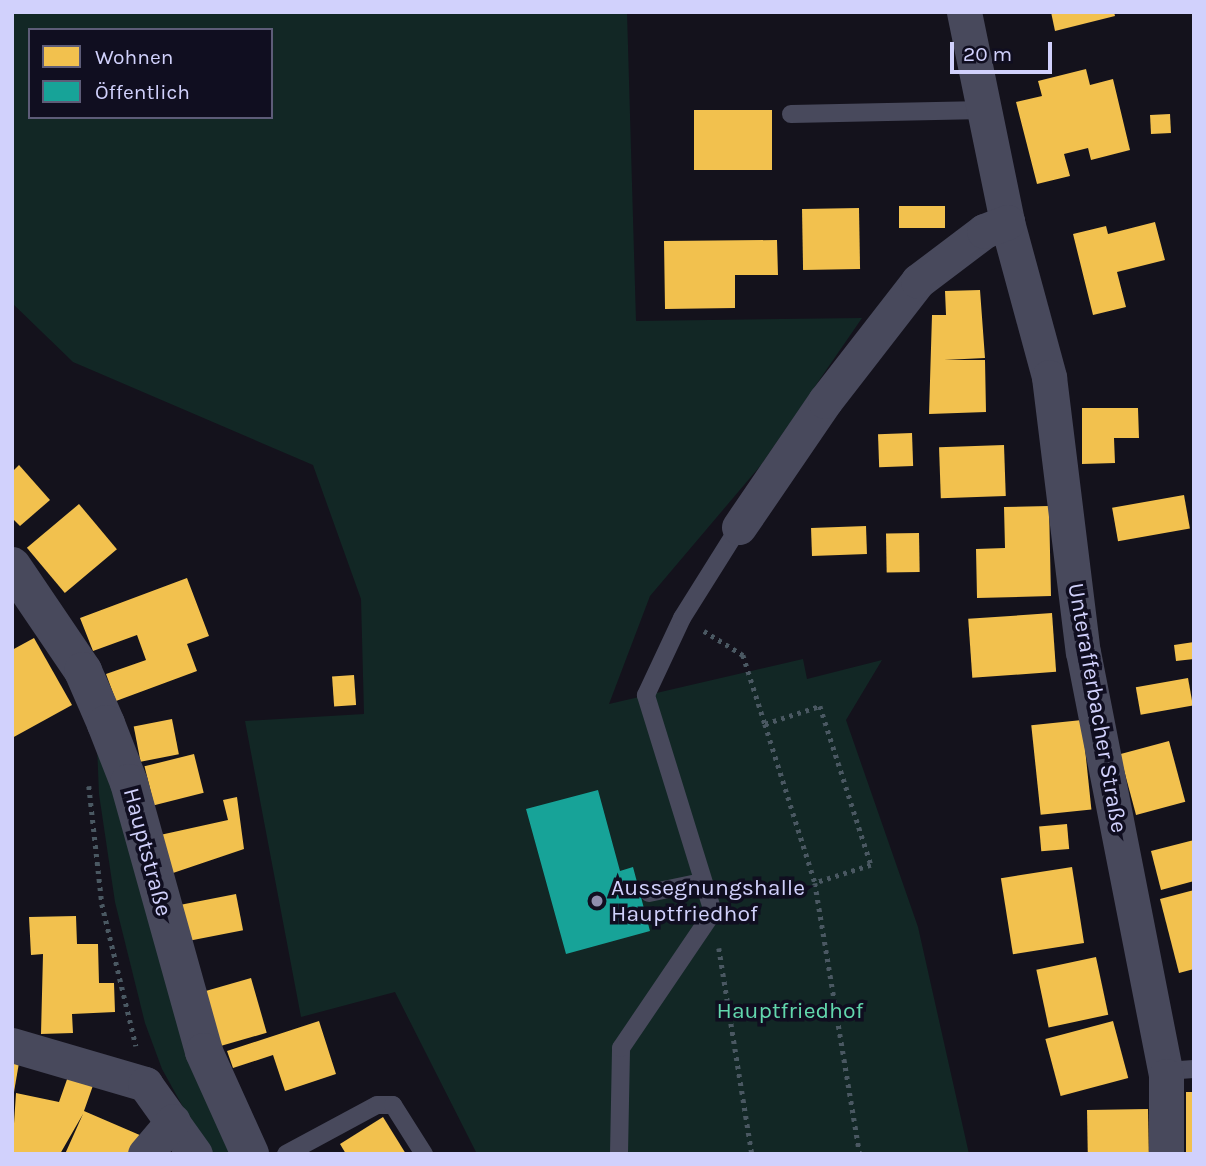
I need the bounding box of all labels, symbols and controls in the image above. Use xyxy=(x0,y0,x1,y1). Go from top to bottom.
legend xyxy=(28,28,273,119)
scale bar xyxy=(954,28,1056,72)
text: 20 m xyxy=(963,42,1012,66)
text: Wohnen xyxy=(95,45,173,69)
text: Öffentlich xyxy=(95,80,190,104)
street label: Unterafferbacher Straße xyxy=(1061,581,1133,835)
street label: Hauptstraße xyxy=(117,785,177,919)
place label: Aussegnungshalle Hauptfriedhof xyxy=(611,874,805,928)
marker: Aussegnungshalle Hauptfriedhof xyxy=(589,893,605,909)
park label: Hauptfriedhof xyxy=(717,997,863,1025)

